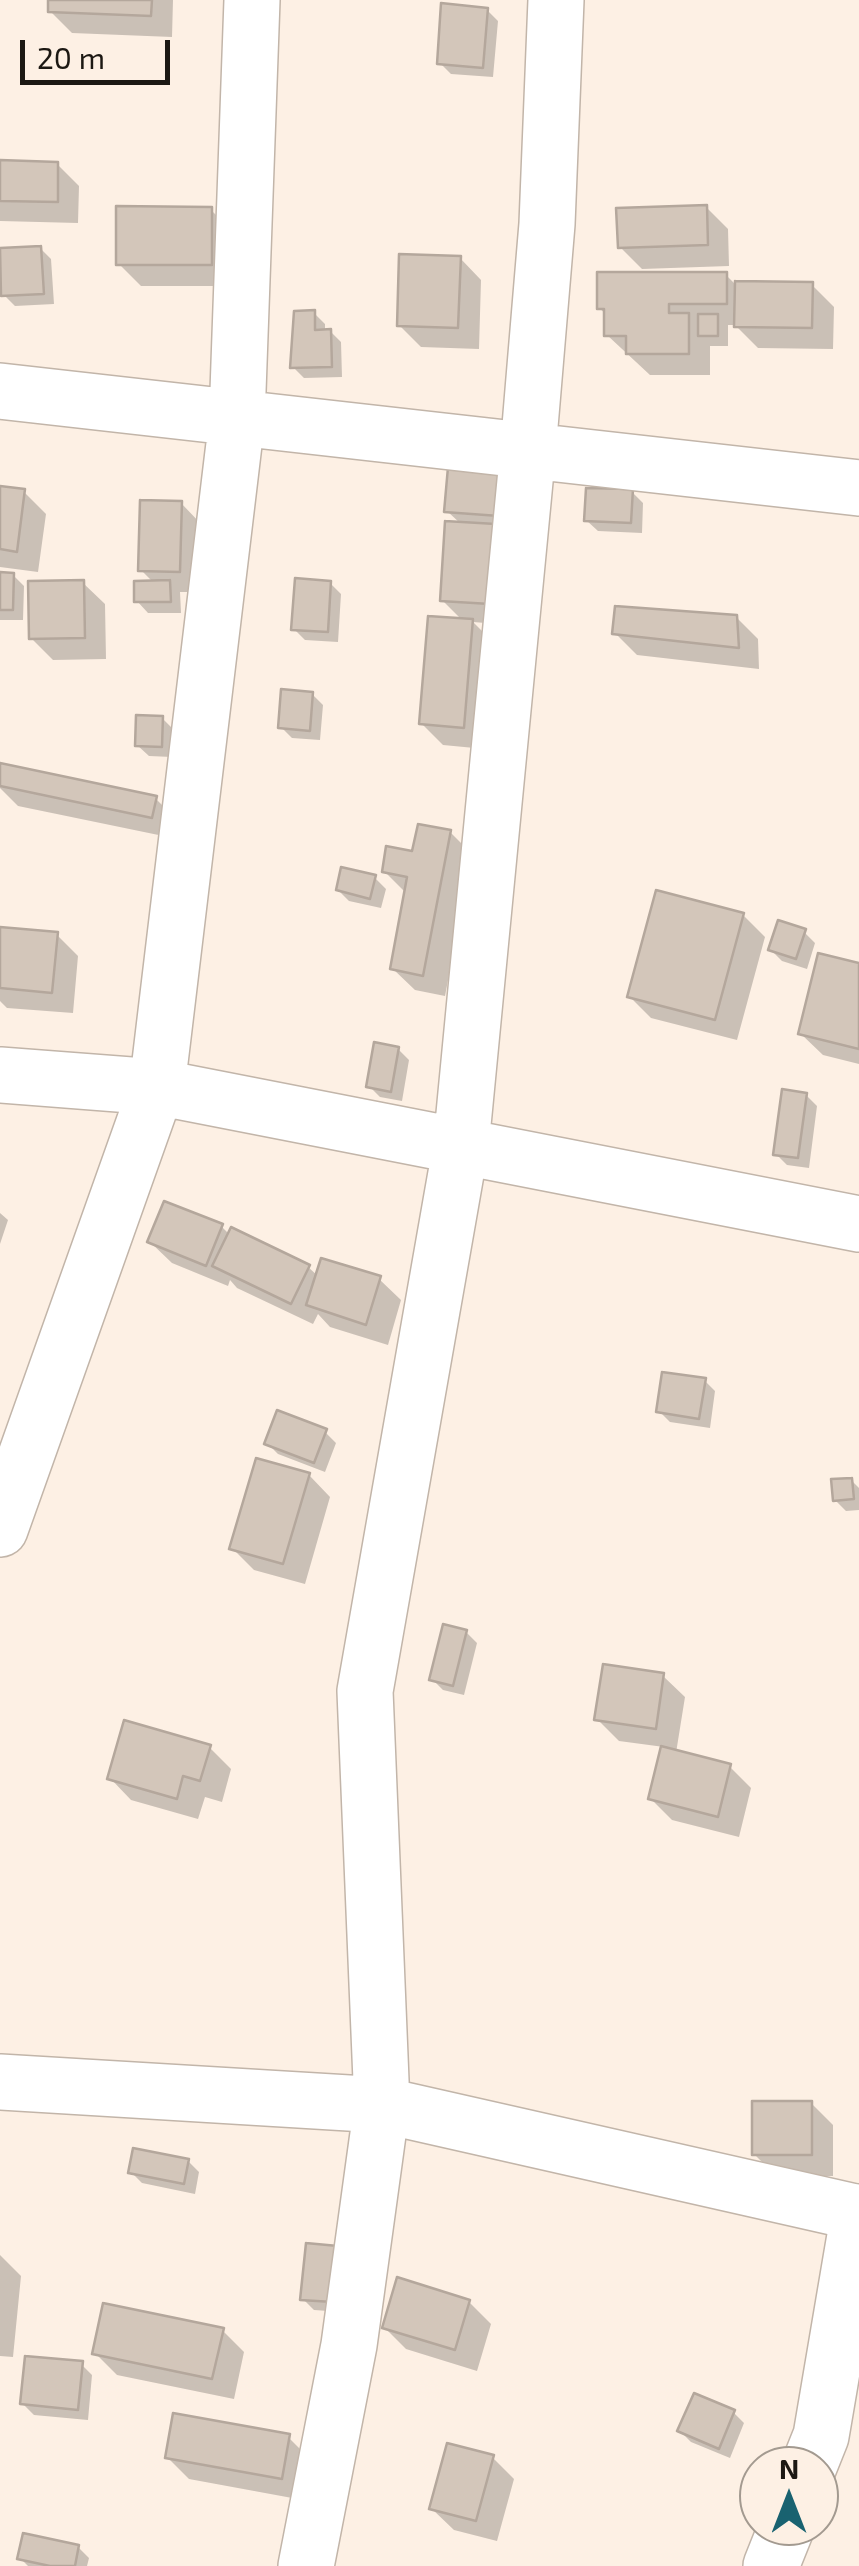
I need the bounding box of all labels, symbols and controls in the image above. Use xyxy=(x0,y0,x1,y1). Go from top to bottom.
scale bar xyxy=(25,20,175,82)
text: 20 m xyxy=(37,39,105,75)
north arrow xyxy=(739,2446,839,2546)
text: N xyxy=(779,2451,799,2485)

